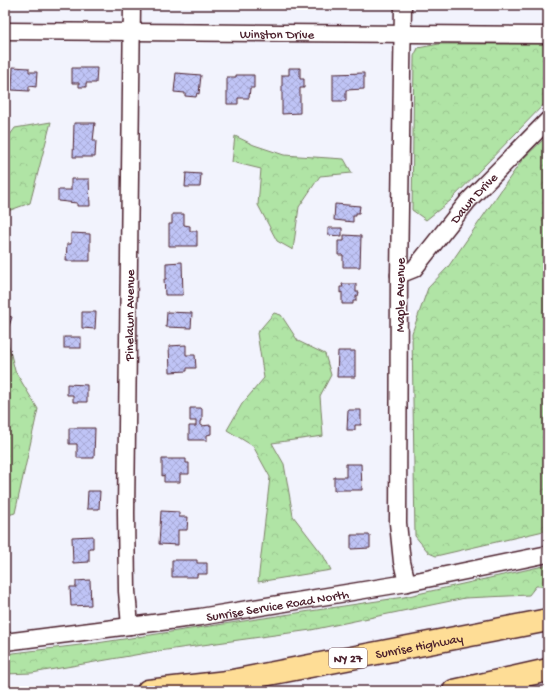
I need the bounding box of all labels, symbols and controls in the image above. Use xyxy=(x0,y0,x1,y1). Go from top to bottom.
street label: Winston Drive xyxy=(240,28,315,43)
street label: Dawn Drive xyxy=(447,170,502,228)
street label: Maple Avenue xyxy=(394,258,409,332)
street label: Pinelawn Avenue xyxy=(123,269,139,362)
street label: Sunrise Service Road North xyxy=(205,588,350,626)
street label: Sunrise Highway xyxy=(374,631,465,663)
road number: NY 27 xyxy=(329,648,367,668)

